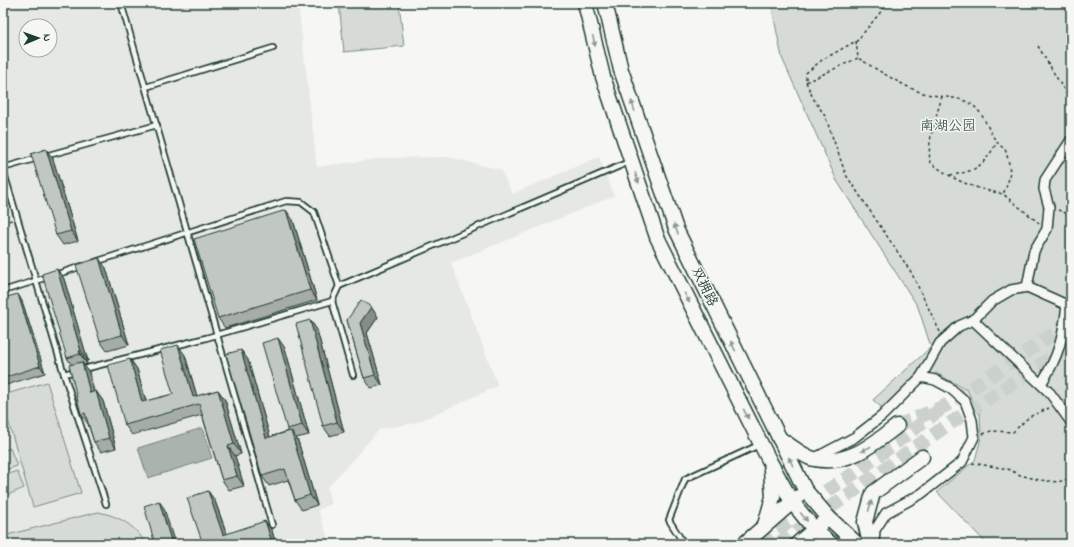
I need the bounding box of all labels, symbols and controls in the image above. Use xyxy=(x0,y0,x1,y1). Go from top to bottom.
north arrow xyxy=(18,18,58,58)
text: N xyxy=(39,34,55,42)
one-way arrow xyxy=(591,35,597,47)
one-way arrow xyxy=(630,100,636,112)
park label: 南湖公园 xyxy=(920,116,976,137)
one-way arrow xyxy=(634,173,640,185)
one-way arrow xyxy=(673,224,679,235)
street label: 双拥路 xyxy=(685,264,723,310)
one-way arrow xyxy=(684,292,691,303)
one-way arrow xyxy=(730,340,736,352)
one-way arrow xyxy=(743,408,749,420)
one-way arrow xyxy=(860,445,872,452)
one-way arrow xyxy=(788,457,794,468)
one-way arrow xyxy=(867,500,873,512)
one-way arrow xyxy=(800,511,809,522)

